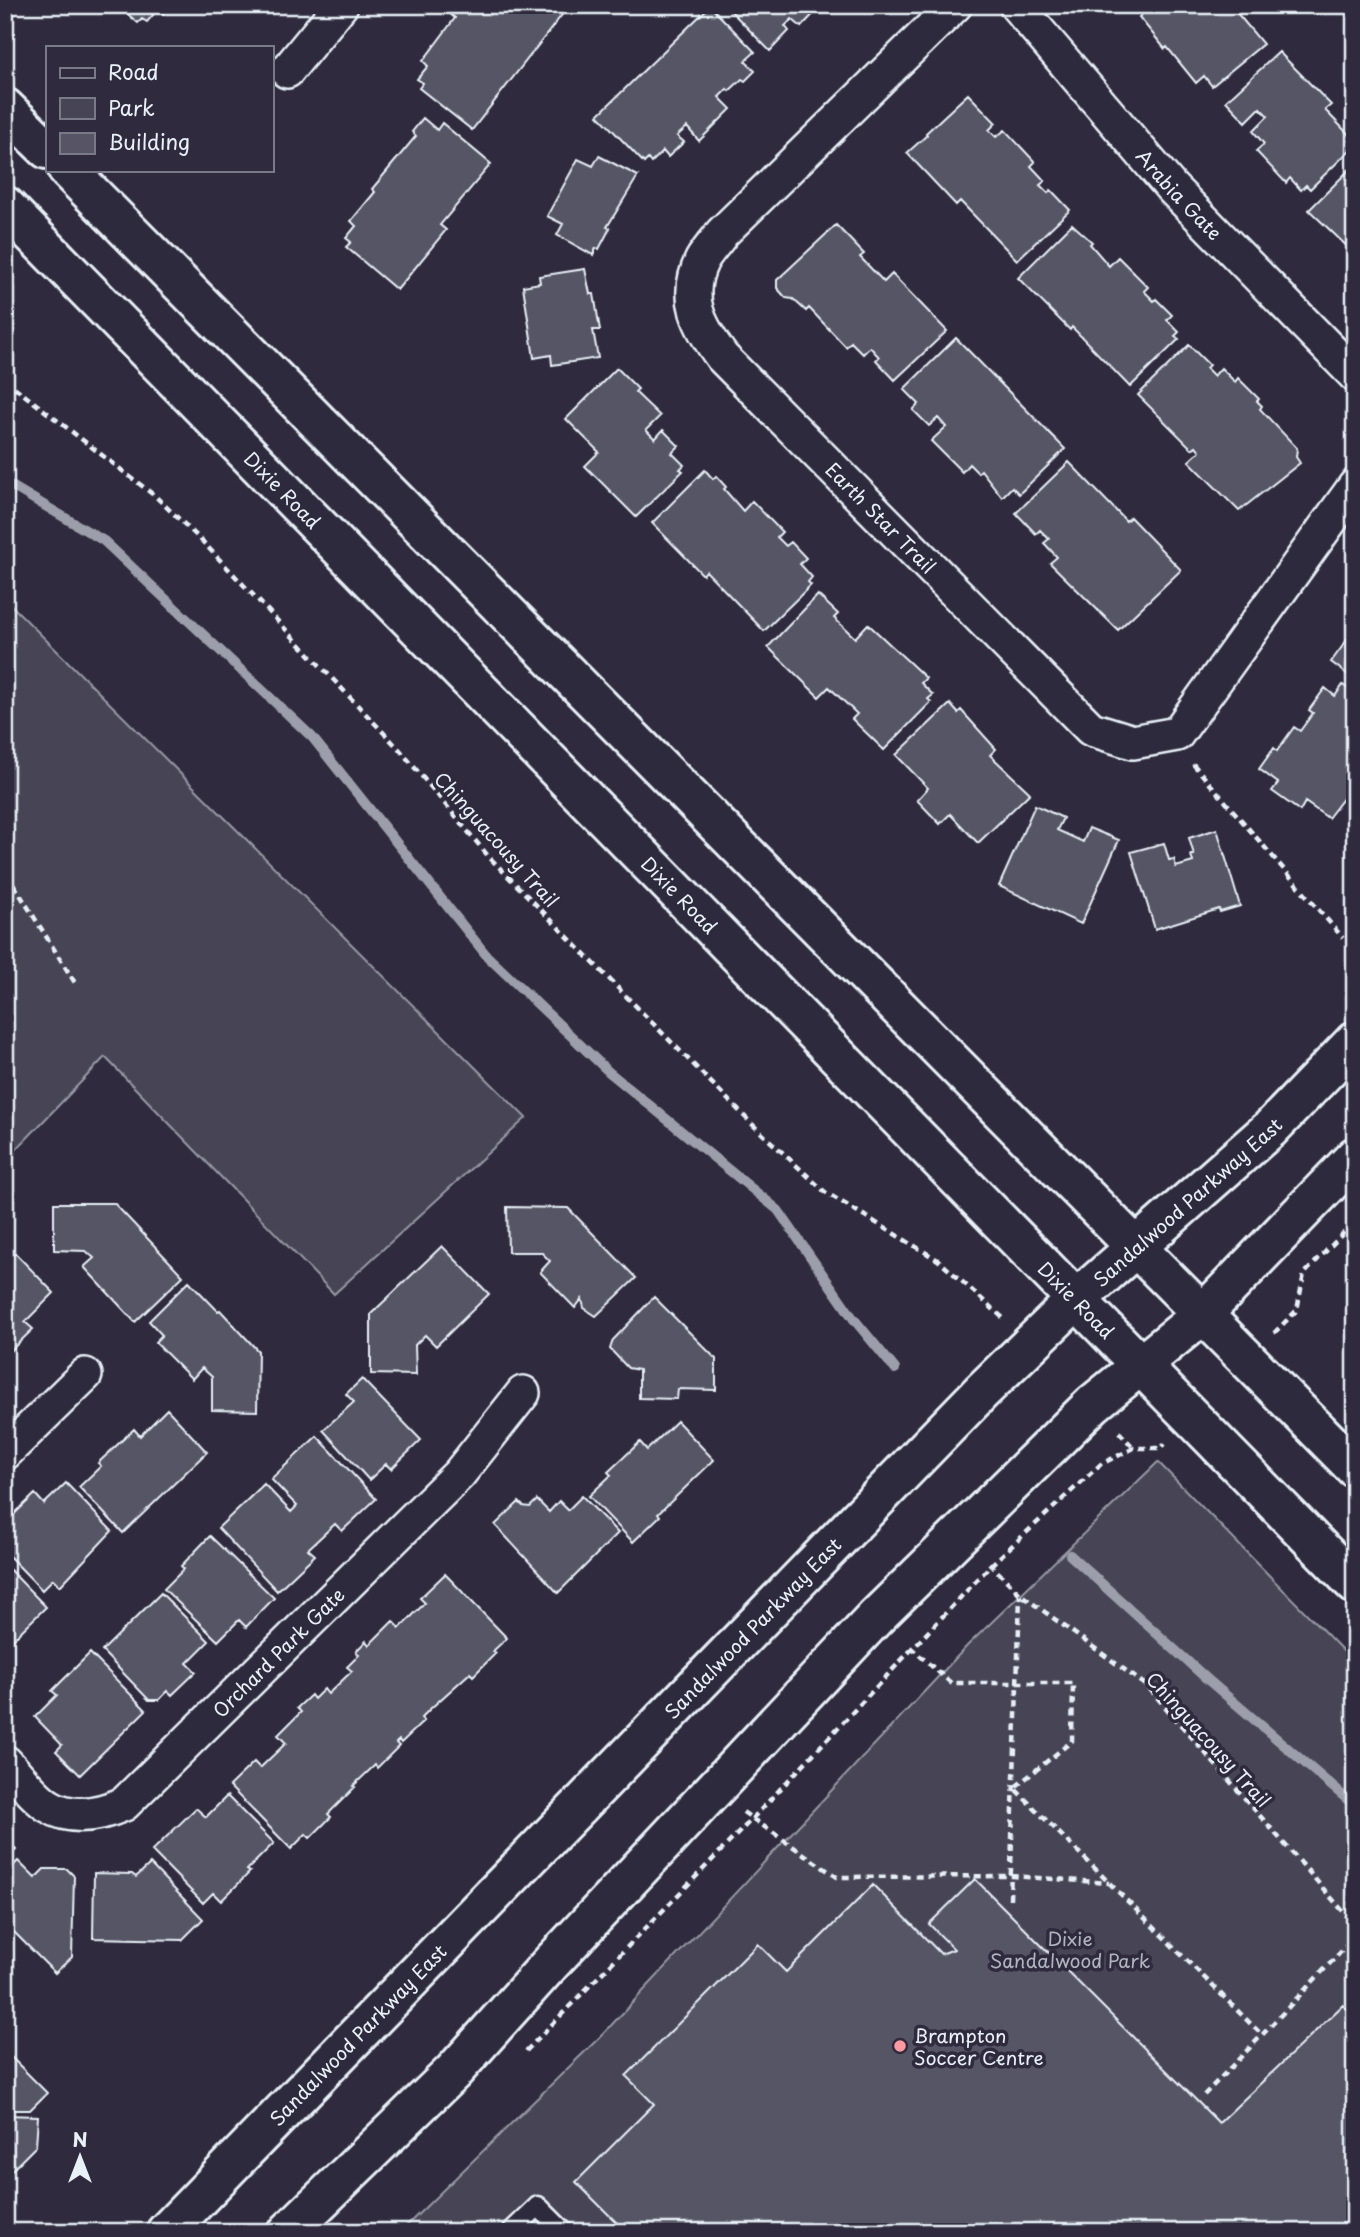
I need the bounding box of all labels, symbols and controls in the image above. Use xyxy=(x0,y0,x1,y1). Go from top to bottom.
legend xyxy=(46,46,273,172)
text: Road xyxy=(108,55,159,87)
text: Park xyxy=(108,91,155,123)
text: Building xyxy=(108,125,190,157)
street label: Arabia Gate xyxy=(1130,143,1229,246)
street label: Dixie Road xyxy=(238,445,327,535)
street label: Earth Star Trail xyxy=(820,456,943,579)
street label: Chinguacousy Trail xyxy=(428,765,566,913)
street label: Dixie Road xyxy=(635,850,724,940)
street label: Sandalwood Parkway East xyxy=(1087,1111,1288,1293)
street label: Dixie Road xyxy=(1032,1255,1121,1345)
street label: Sandalwood Parkway East xyxy=(658,1530,847,1725)
street label: Orchard Park Gate xyxy=(206,1581,350,1724)
street label: Chinguacousy Trail xyxy=(1140,1665,1278,1813)
park label: Dixie Sandalwood Park xyxy=(990,1924,1151,1974)
street label: Sandalwood Parkway East xyxy=(263,1937,453,2132)
place label: Brampton Soccer Centre xyxy=(914,2021,1044,2071)
marker: Brampton Soccer Centre xyxy=(892,2038,908,2054)
north arrow xyxy=(46,2122,116,2192)
text: N xyxy=(72,2125,88,2153)

